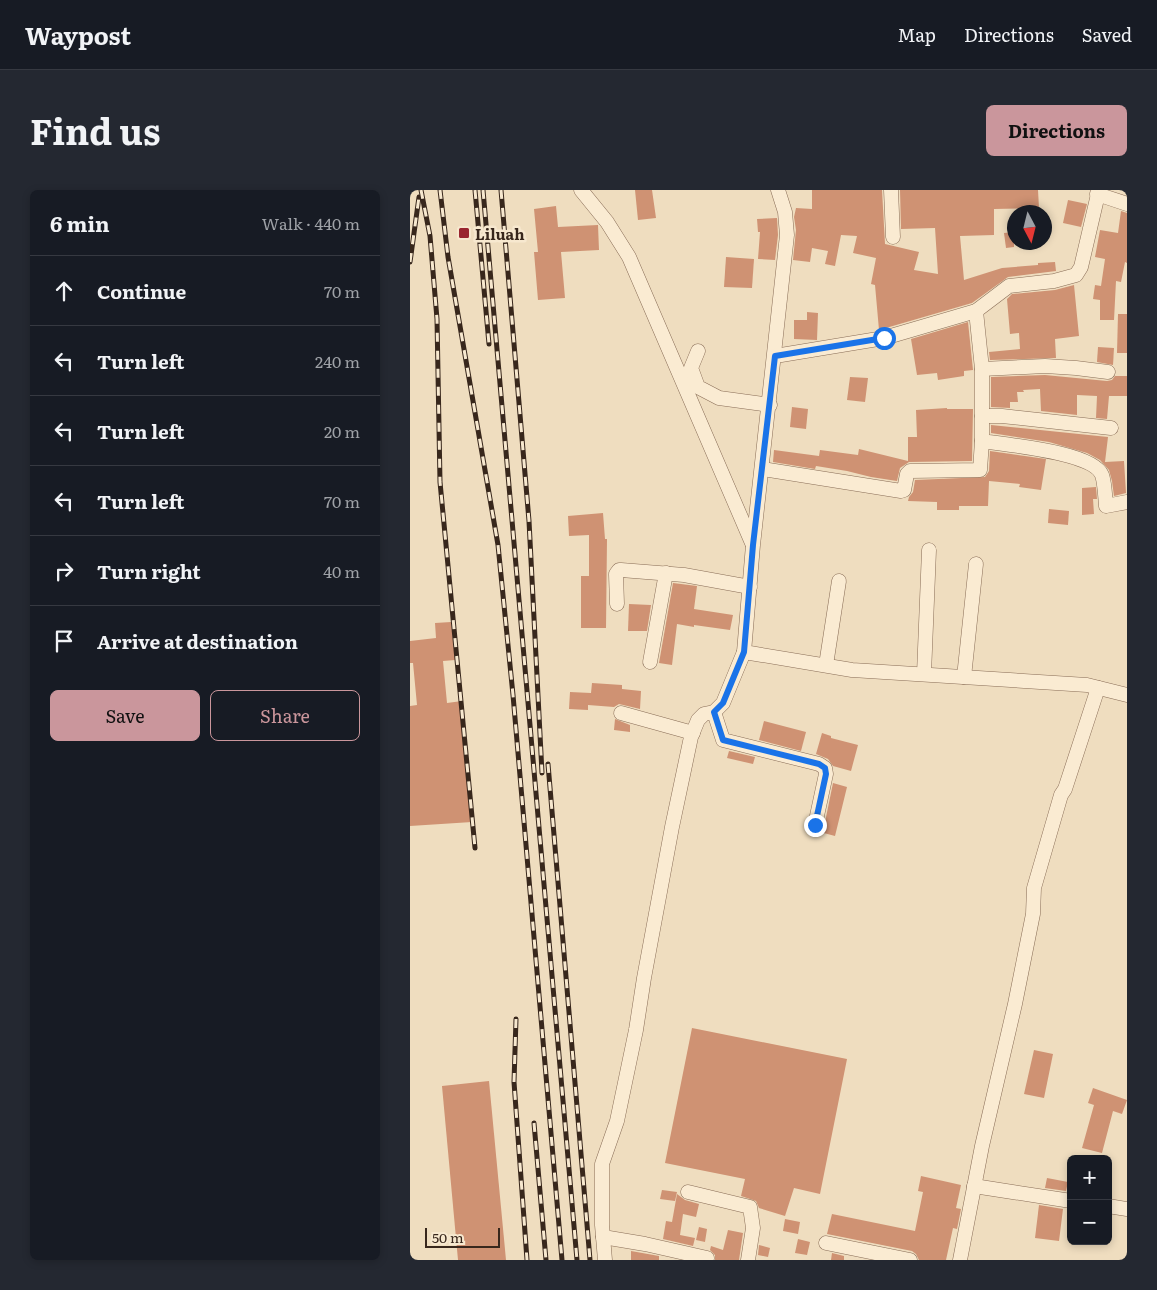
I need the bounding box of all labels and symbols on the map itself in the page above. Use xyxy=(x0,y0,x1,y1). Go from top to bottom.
north arrow xyxy=(1007,205,1052,250)
place label: Liluah xyxy=(475,222,525,245)
marker: Liluah xyxy=(457,226,471,240)
route start xyxy=(873,327,896,350)
route end xyxy=(804,814,827,837)
scale bar xyxy=(425,1225,500,1248)

